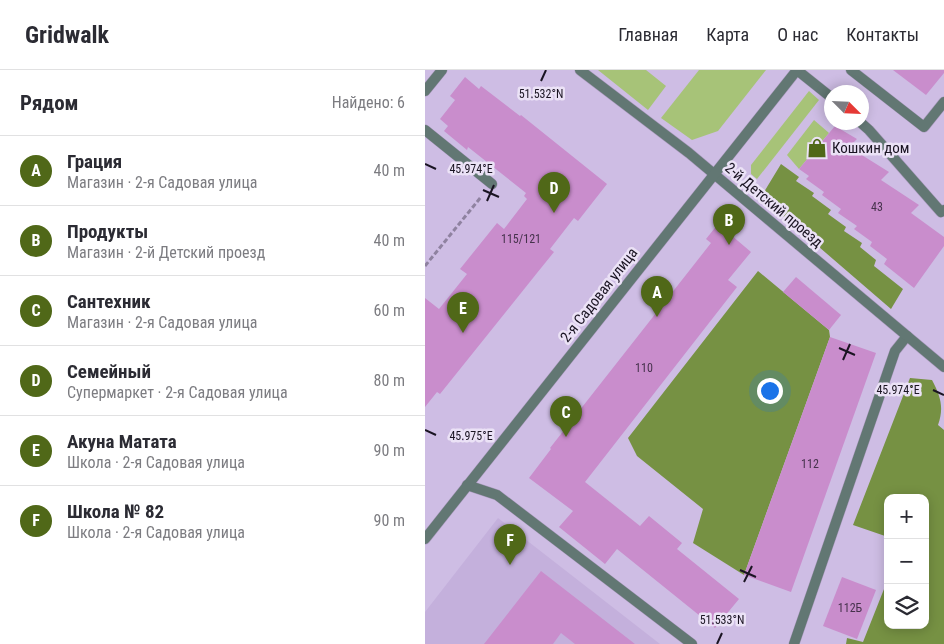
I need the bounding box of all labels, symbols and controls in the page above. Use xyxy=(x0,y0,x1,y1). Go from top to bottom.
text: Gridwalk xyxy=(25,21,109,49)
text: Главная xyxy=(618,24,678,45)
text: Карта xyxy=(706,24,749,45)
text: О нас xyxy=(777,24,818,45)
text: Контакты xyxy=(846,24,919,45)
north arrow xyxy=(824,85,869,130)
text: 51.532°N xyxy=(519,87,563,101)
text: Рядом xyxy=(20,91,79,115)
text: Найдено: 6 xyxy=(332,93,405,112)
shop icon: Кошкин дом xyxy=(806,137,828,159)
place label: Кошкин дом xyxy=(832,139,909,157)
text: Грация xyxy=(67,150,122,173)
street label: 2-й Детский проезд xyxy=(721,159,827,251)
text: A xyxy=(31,161,41,180)
text: 40 m xyxy=(373,161,405,180)
text: 45.974°E xyxy=(449,162,493,176)
pin: D xyxy=(538,172,570,213)
text: Магазин · 2-я Садовая улица xyxy=(67,173,257,192)
house number: 43 xyxy=(871,200,883,214)
pin: B xyxy=(713,204,745,245)
text: Продукты xyxy=(67,220,148,243)
text: B xyxy=(32,231,40,250)
text: 40 m xyxy=(373,231,405,250)
house number: 115/121 xyxy=(501,232,541,246)
text: Магазин · 2-й Детский проезд xyxy=(67,243,265,262)
street label: 2-я Садовая улица xyxy=(557,244,641,346)
pin: A xyxy=(641,276,673,317)
text: Сантехник xyxy=(67,290,151,313)
pin: E xyxy=(447,292,479,333)
text: C xyxy=(31,301,41,320)
text: 60 m xyxy=(373,301,405,320)
text: Магазин · 2-я Садовая улица xyxy=(67,313,257,332)
text: Семейный xyxy=(67,360,151,383)
house number: 110 xyxy=(635,361,653,375)
text: D xyxy=(31,371,41,390)
text: 80 m xyxy=(373,371,405,390)
your location xyxy=(757,378,783,404)
text: Супермаркет · 2-я Садовая улица xyxy=(67,383,288,402)
text: 45.974°E xyxy=(876,383,920,397)
pin: C xyxy=(550,396,582,437)
text: 45.975°E xyxy=(449,429,493,443)
text: Акуна Матата xyxy=(67,430,177,453)
text: E xyxy=(32,441,40,460)
text: 90 m xyxy=(373,441,405,460)
text: Школа · 2-я Садовая улица xyxy=(67,453,245,472)
house number: 112 xyxy=(801,457,819,471)
map controls xyxy=(884,494,929,629)
button: + xyxy=(884,494,929,539)
text: Школа № 82 xyxy=(67,500,164,523)
text: F xyxy=(32,511,40,530)
text: 90 m xyxy=(373,511,405,530)
text: Школа · 2-я Садовая улица xyxy=(67,523,245,542)
pin: F xyxy=(494,524,526,565)
button: − xyxy=(884,539,929,584)
button: layers xyxy=(884,584,929,629)
house number: 112Б xyxy=(838,601,863,615)
text: 51.533°N xyxy=(700,613,744,627)

